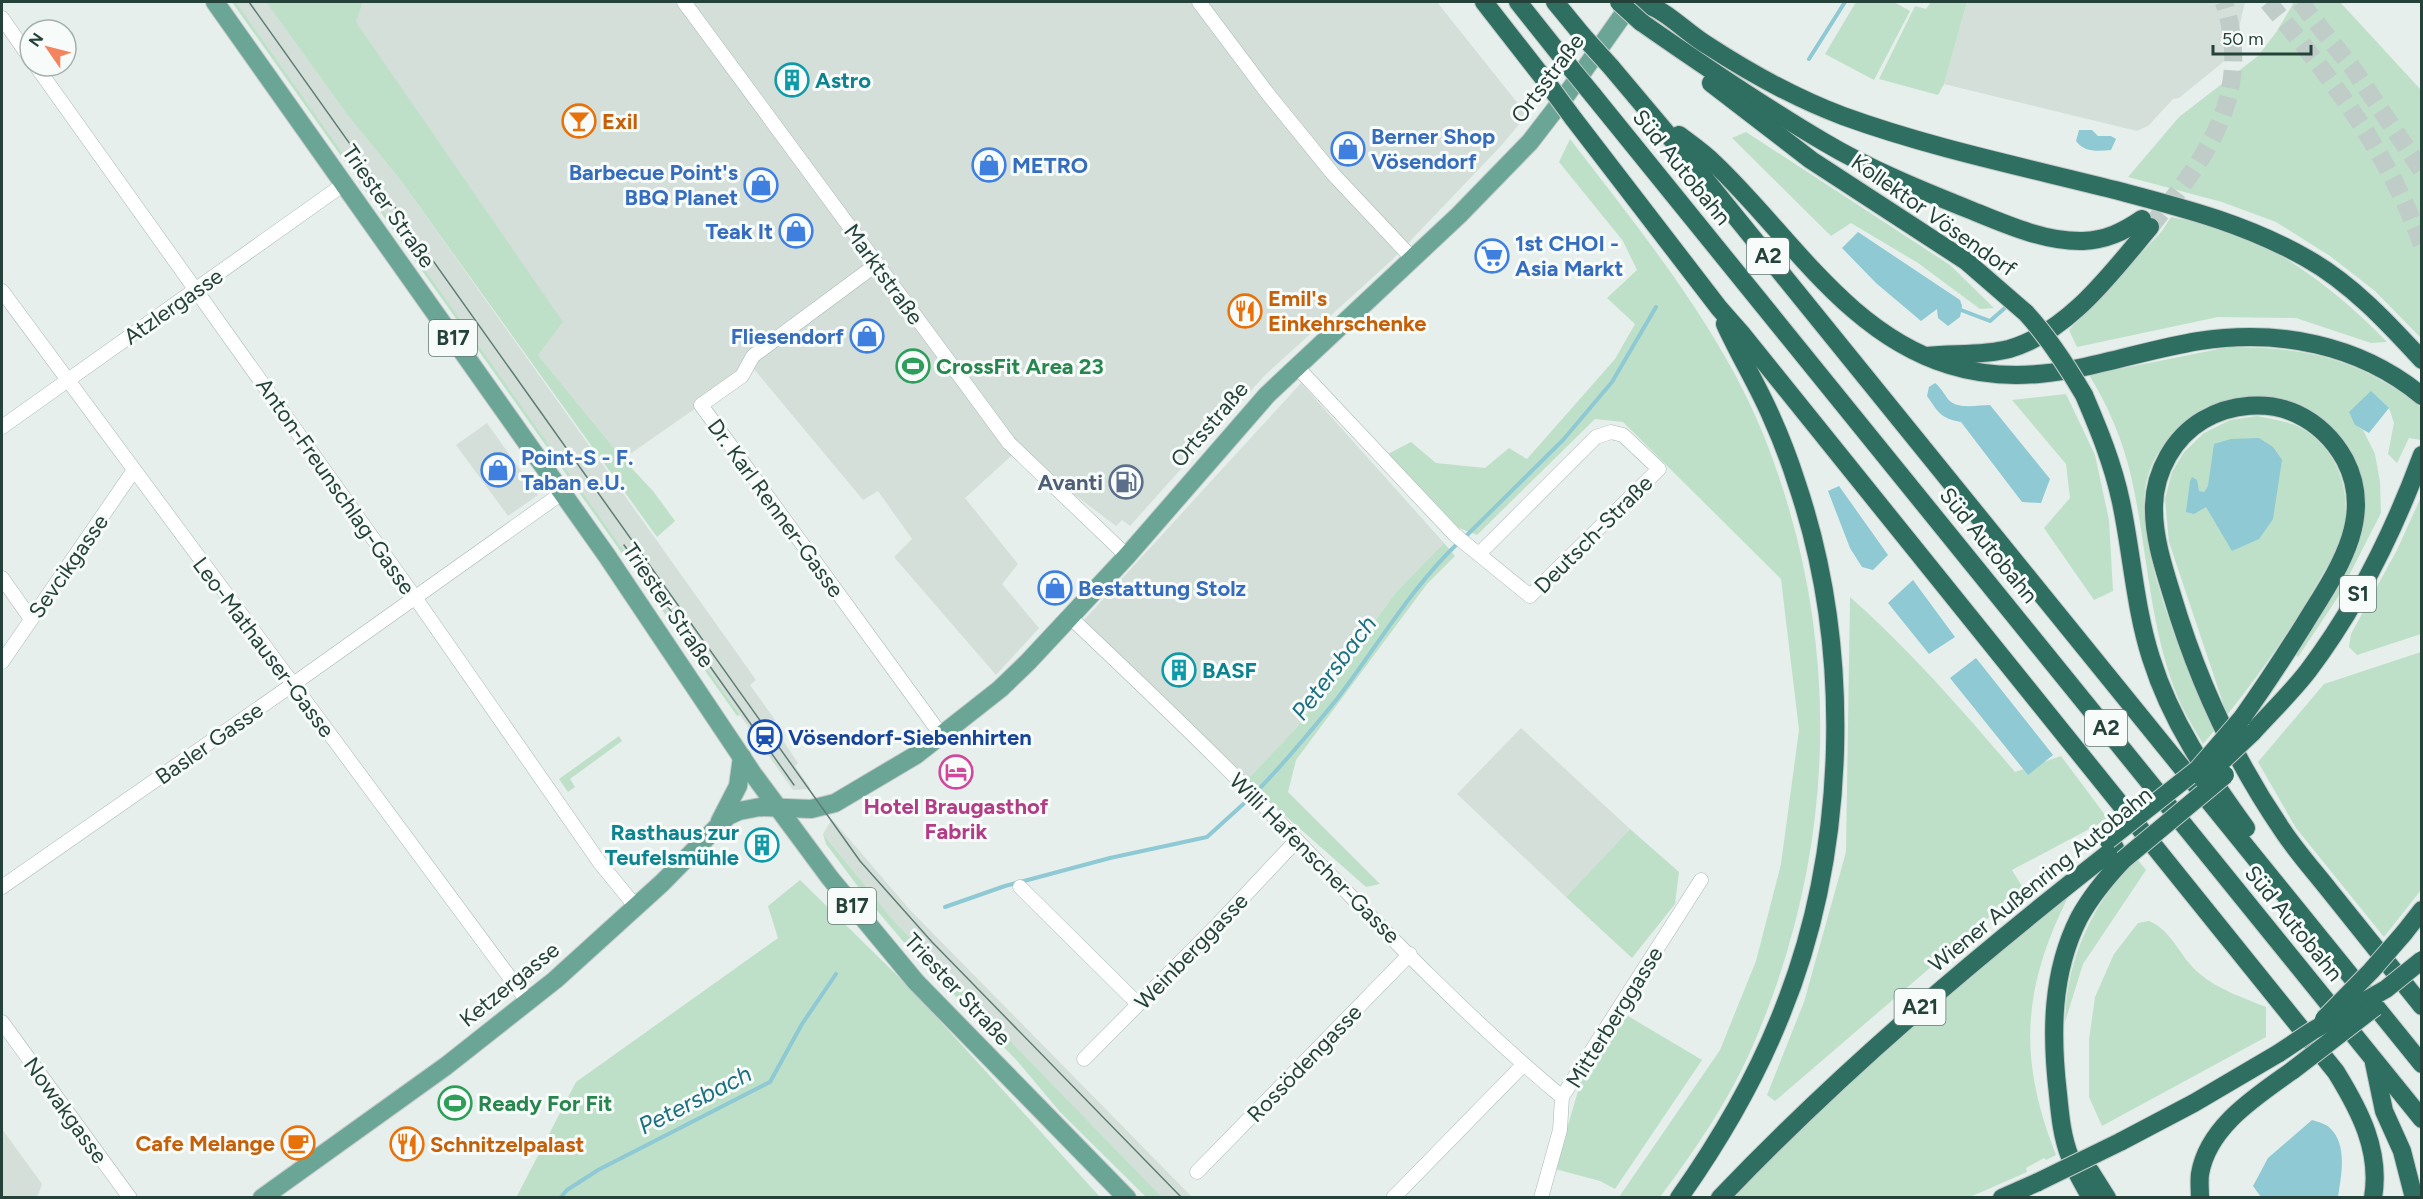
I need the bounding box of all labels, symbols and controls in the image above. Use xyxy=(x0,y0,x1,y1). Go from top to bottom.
north arrow xyxy=(18,18,78,78)
scale bar xyxy=(2213,18,2310,56)
street label: Ortsstraße xyxy=(1505,28,1590,128)
text: 50 m xyxy=(2222,28,2264,50)
text: N xyxy=(25,29,47,50)
building icon: Astro xyxy=(774,62,810,98)
place label: Astro xyxy=(815,67,871,94)
bar icon: Exil xyxy=(561,103,597,139)
street label: Süd Autobahn xyxy=(1627,104,1736,231)
place label: Exil xyxy=(602,108,638,135)
place label: Berner Shop Vösendorf xyxy=(1371,123,1495,175)
shop icon: Berner Shop Vösendorf xyxy=(1330,131,1366,167)
street label: Triester Straße xyxy=(336,140,441,273)
shop icon: METRO xyxy=(971,147,1007,183)
street label: Kollektor Vösendorf xyxy=(1846,148,2022,283)
place label: METRO xyxy=(1012,152,1088,179)
place label: Barbecue Point's BBQ Planet xyxy=(569,159,738,211)
shop icon: Barbecue Point's BBQ Planet xyxy=(743,167,779,203)
shop icon: Teak It xyxy=(778,213,814,249)
place label: Teak It xyxy=(705,218,773,245)
street label: Marktstraße xyxy=(838,219,929,330)
place label: 1st CHOI - Asia Markt xyxy=(1515,230,1623,282)
supermarket icon: 1st CHOI - Asia Markt xyxy=(1474,238,1510,274)
road number: A2 xyxy=(1747,238,1789,274)
street label: Atzlergasse xyxy=(118,262,228,350)
place label: Emil's Einkehrschenke xyxy=(1268,285,1427,337)
restaurant icon: Emil's Einkehrschenke xyxy=(1227,293,1263,329)
shop icon: Fliesendorf xyxy=(849,318,885,354)
road number: B17 xyxy=(429,320,477,356)
place label: Fliesendorf xyxy=(731,323,844,350)
sports icon: CrossFit Area 23 xyxy=(895,348,931,384)
place label: CrossFit Area 23 xyxy=(936,353,1104,380)
street label: Anton-Freunschlag-Gasse xyxy=(250,373,421,600)
street label: Ortsstraße xyxy=(1165,376,1254,473)
street label: Dr. Karl Renner-Gasse xyxy=(702,414,849,603)
place label: Point-S - F. Taban e.U. xyxy=(521,444,633,496)
shop icon: Point-S - F. Taban e.U. xyxy=(480,452,516,488)
fuel station icon: Avanti xyxy=(1108,464,1144,500)
place label: Avanti xyxy=(1038,469,1103,496)
street label: Deutsch-Straße xyxy=(1529,470,1658,599)
street label: Süd Autobahn xyxy=(1934,482,2043,609)
street label: Sevcikgasse xyxy=(23,509,114,623)
street label: Triester Straße xyxy=(617,538,720,673)
street label: Leo-Mathauser-Gasse xyxy=(187,552,340,743)
shop icon: Bestattung Stolz xyxy=(1037,570,1073,606)
place label: Bestattung Stolz xyxy=(1078,575,1246,602)
road number: S1 xyxy=(2340,576,2376,612)
water label: Petersbach xyxy=(1285,610,1382,726)
building icon: BASF xyxy=(1161,652,1197,688)
place label: BASF xyxy=(1202,657,1257,684)
street label: Basler Gasse xyxy=(150,696,268,790)
road number: A2 xyxy=(2085,710,2127,746)
station icon: Vösendorf-Siebenhirten xyxy=(747,719,783,755)
place label: Vösendorf-Siebenhirten xyxy=(788,724,1032,751)
hotel icon: Hotel Braugasthof Fabrik xyxy=(938,754,974,790)
street label: Willi Hafenscher-Gasse xyxy=(1224,767,1406,949)
street label: Wiener Außenring Autobahn xyxy=(1923,781,2157,978)
place label: Hotel Braugasthof Fabrik xyxy=(864,793,1049,845)
place label: Rasthaus zur Teufelsmühle xyxy=(605,819,740,871)
building icon: Rasthaus zur Teufelsmühle xyxy=(744,827,780,863)
street label: Süd Autobahn xyxy=(2239,860,2348,987)
street label: Weinberggasse xyxy=(1129,887,1254,1015)
road number: B17 xyxy=(828,888,876,924)
street label: Triester Straße xyxy=(899,927,1017,1051)
street label: Ketzergasse xyxy=(454,936,565,1033)
street label: Mitterberggasse xyxy=(1560,942,1669,1093)
road number: A21 xyxy=(1894,989,1946,1025)
street label: Rossödengasse xyxy=(1241,999,1367,1128)
street label: Nowakgasse xyxy=(18,1052,113,1169)
water label: Petersbach xyxy=(633,1059,756,1140)
sports icon: Ready For Fit xyxy=(437,1085,473,1121)
place label: Ready For Fit xyxy=(478,1090,612,1117)
cafe icon: Cafe Melange xyxy=(280,1125,316,1161)
restaurant icon: Schnitzelpalast xyxy=(389,1126,425,1162)
place label: Cafe Melange xyxy=(135,1130,275,1157)
place label: Schnitzelpalast xyxy=(430,1131,584,1158)

